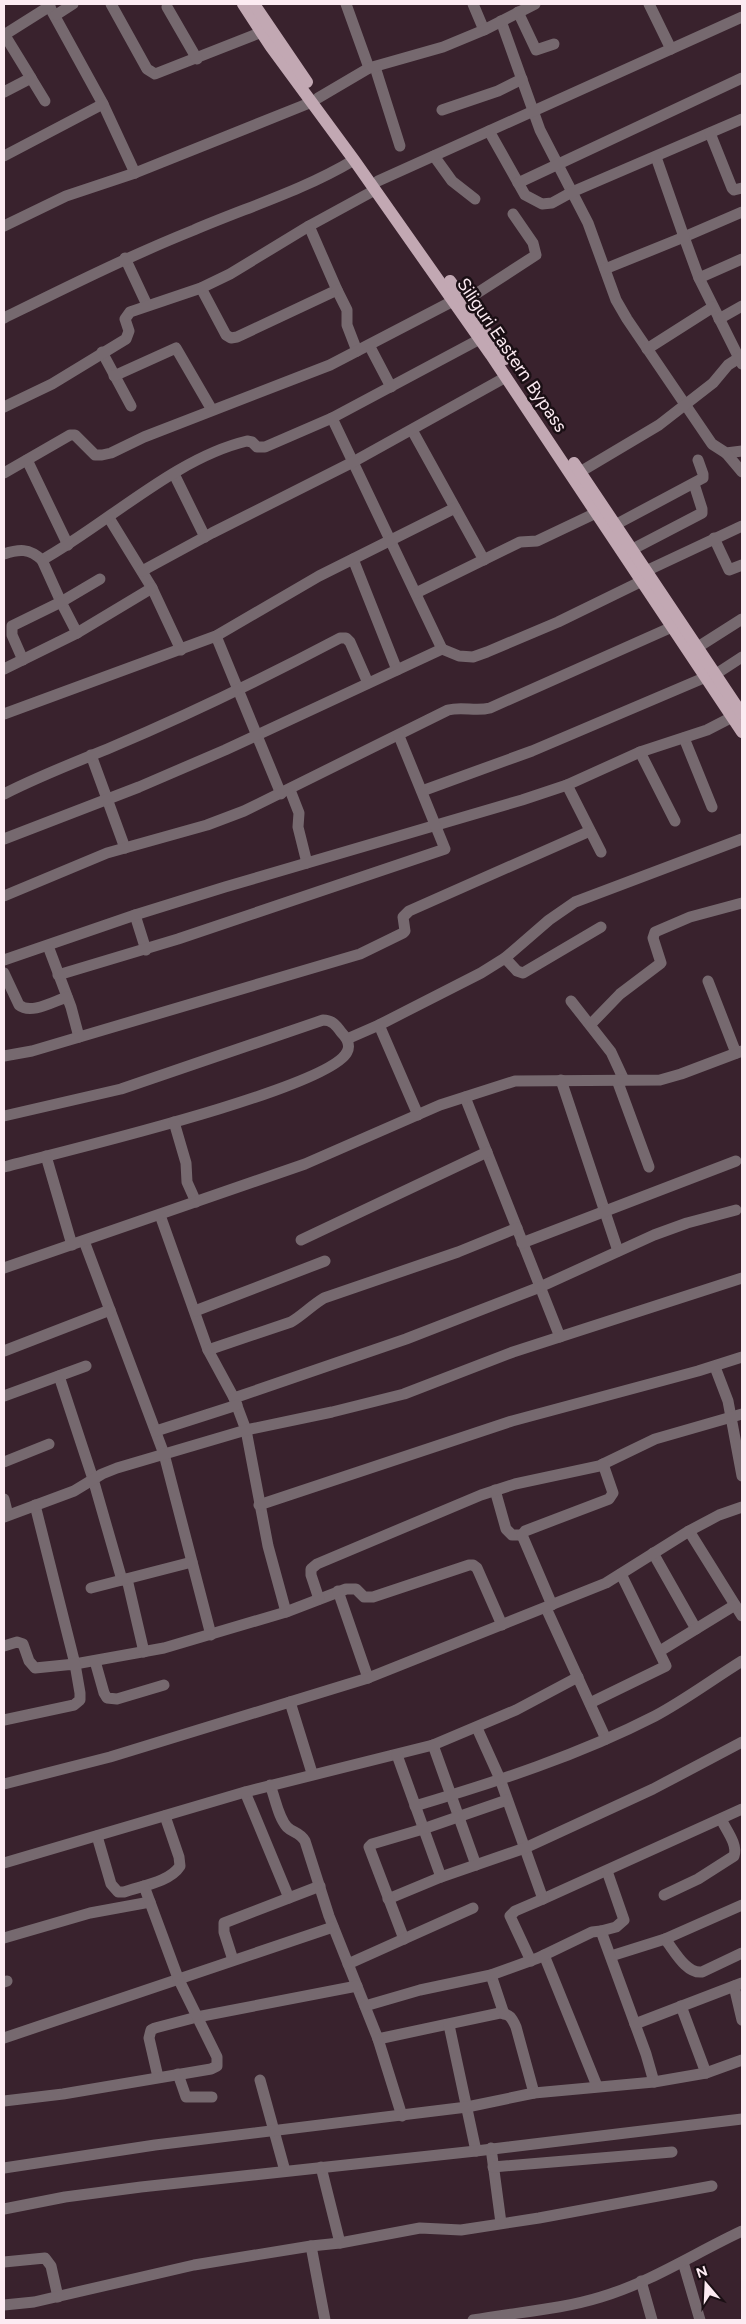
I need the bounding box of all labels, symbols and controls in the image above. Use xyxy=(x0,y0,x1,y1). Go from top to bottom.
street label: Siliguri Eastern Bypass xyxy=(452,274,572,436)
north arrow xyxy=(681,2259,731,2309)
text: N xyxy=(694,2262,710,2282)

